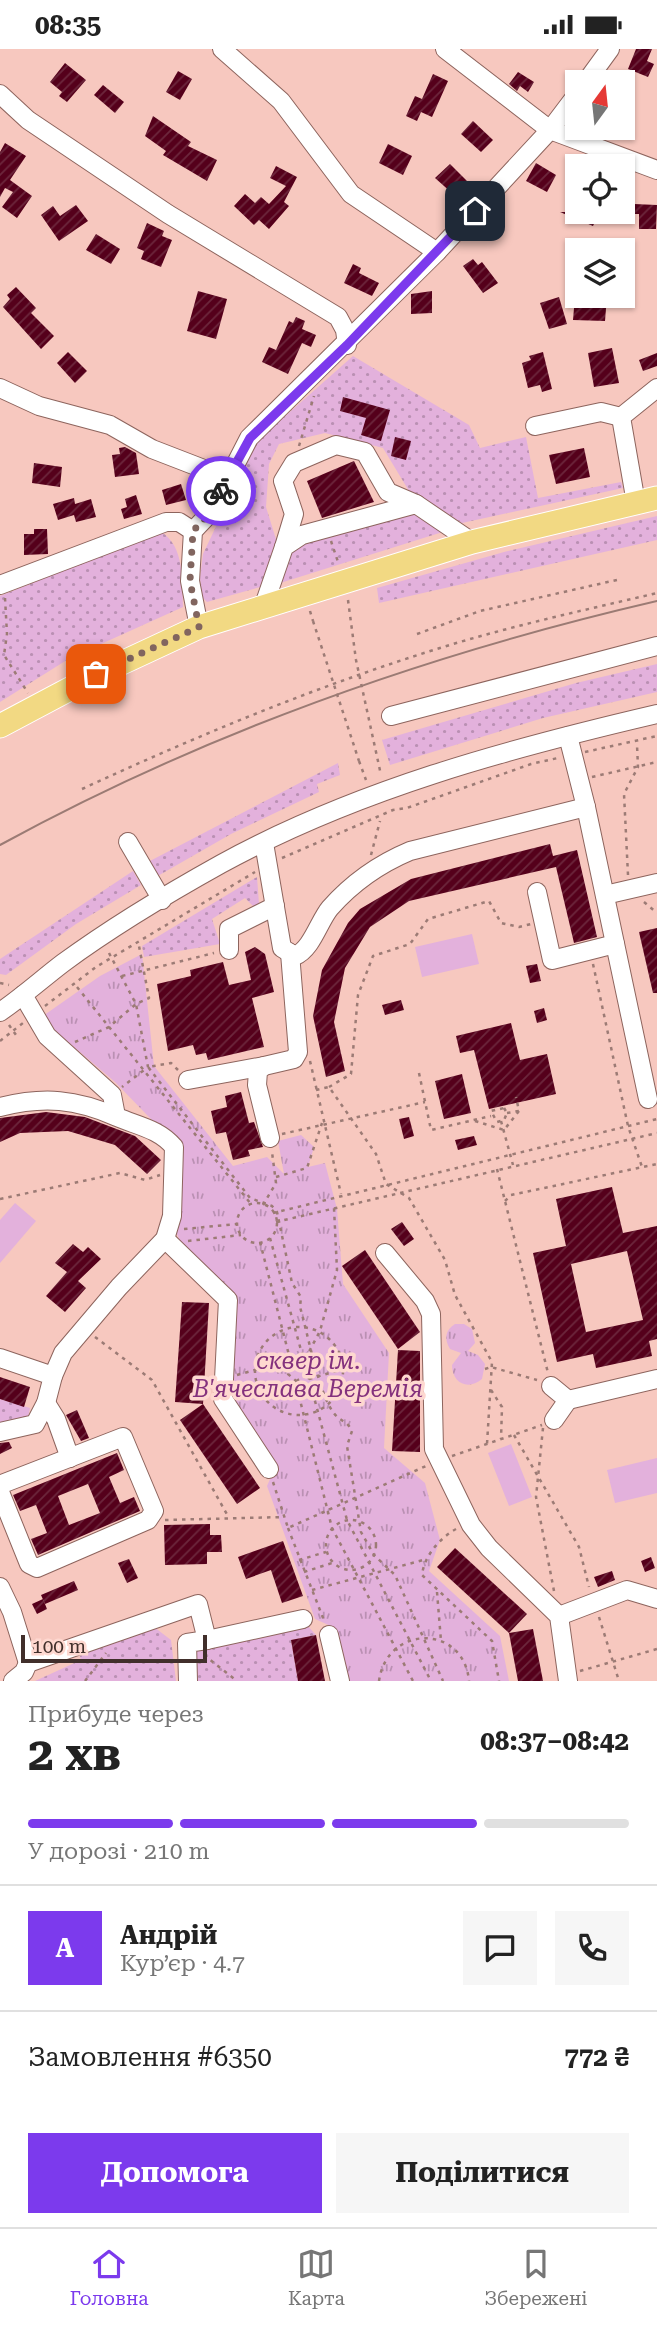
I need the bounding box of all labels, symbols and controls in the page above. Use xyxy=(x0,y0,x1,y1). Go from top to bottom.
text: 08:35 xyxy=(35,10,101,40)
north arrow xyxy=(565,70,635,140)
map controls xyxy=(565,70,635,308)
button: locate xyxy=(565,154,635,224)
pin xyxy=(445,181,505,241)
icon: home xyxy=(456,192,494,230)
button: layers xyxy=(565,238,635,308)
courier xyxy=(186,456,256,526)
icon: bike xyxy=(202,472,240,510)
pin xyxy=(66,644,126,704)
icon: bag xyxy=(77,655,115,693)
park label: сквер ім. В'ячеслава Веремія xyxy=(192,1347,423,1403)
scale bar xyxy=(21,1632,206,1664)
text: 100 m xyxy=(32,1635,86,1658)
text: Прибуде через xyxy=(28,1701,204,1728)
text: 08:37–08:42 xyxy=(480,1726,629,1756)
text: 2 хв xyxy=(28,1727,121,1781)
text: У дорозі · 210 m xyxy=(28,1838,210,1865)
button: chat xyxy=(463,1911,537,1985)
button: phone xyxy=(555,1911,629,1985)
text: Андрій xyxy=(120,1920,217,1950)
text: А xyxy=(56,1933,74,1963)
text: Кур’єр · 4.7 xyxy=(120,1950,245,1977)
text: Замовлення #6350 xyxy=(28,2042,272,2072)
text: 772 ₴ xyxy=(564,2042,629,2072)
button: Допомога xyxy=(28,2133,322,2213)
button: Поділитися xyxy=(336,2133,629,2213)
tab: Головна xyxy=(70,2245,149,2310)
tab: Карта xyxy=(288,2245,345,2310)
tab: Збережені xyxy=(484,2245,587,2310)

